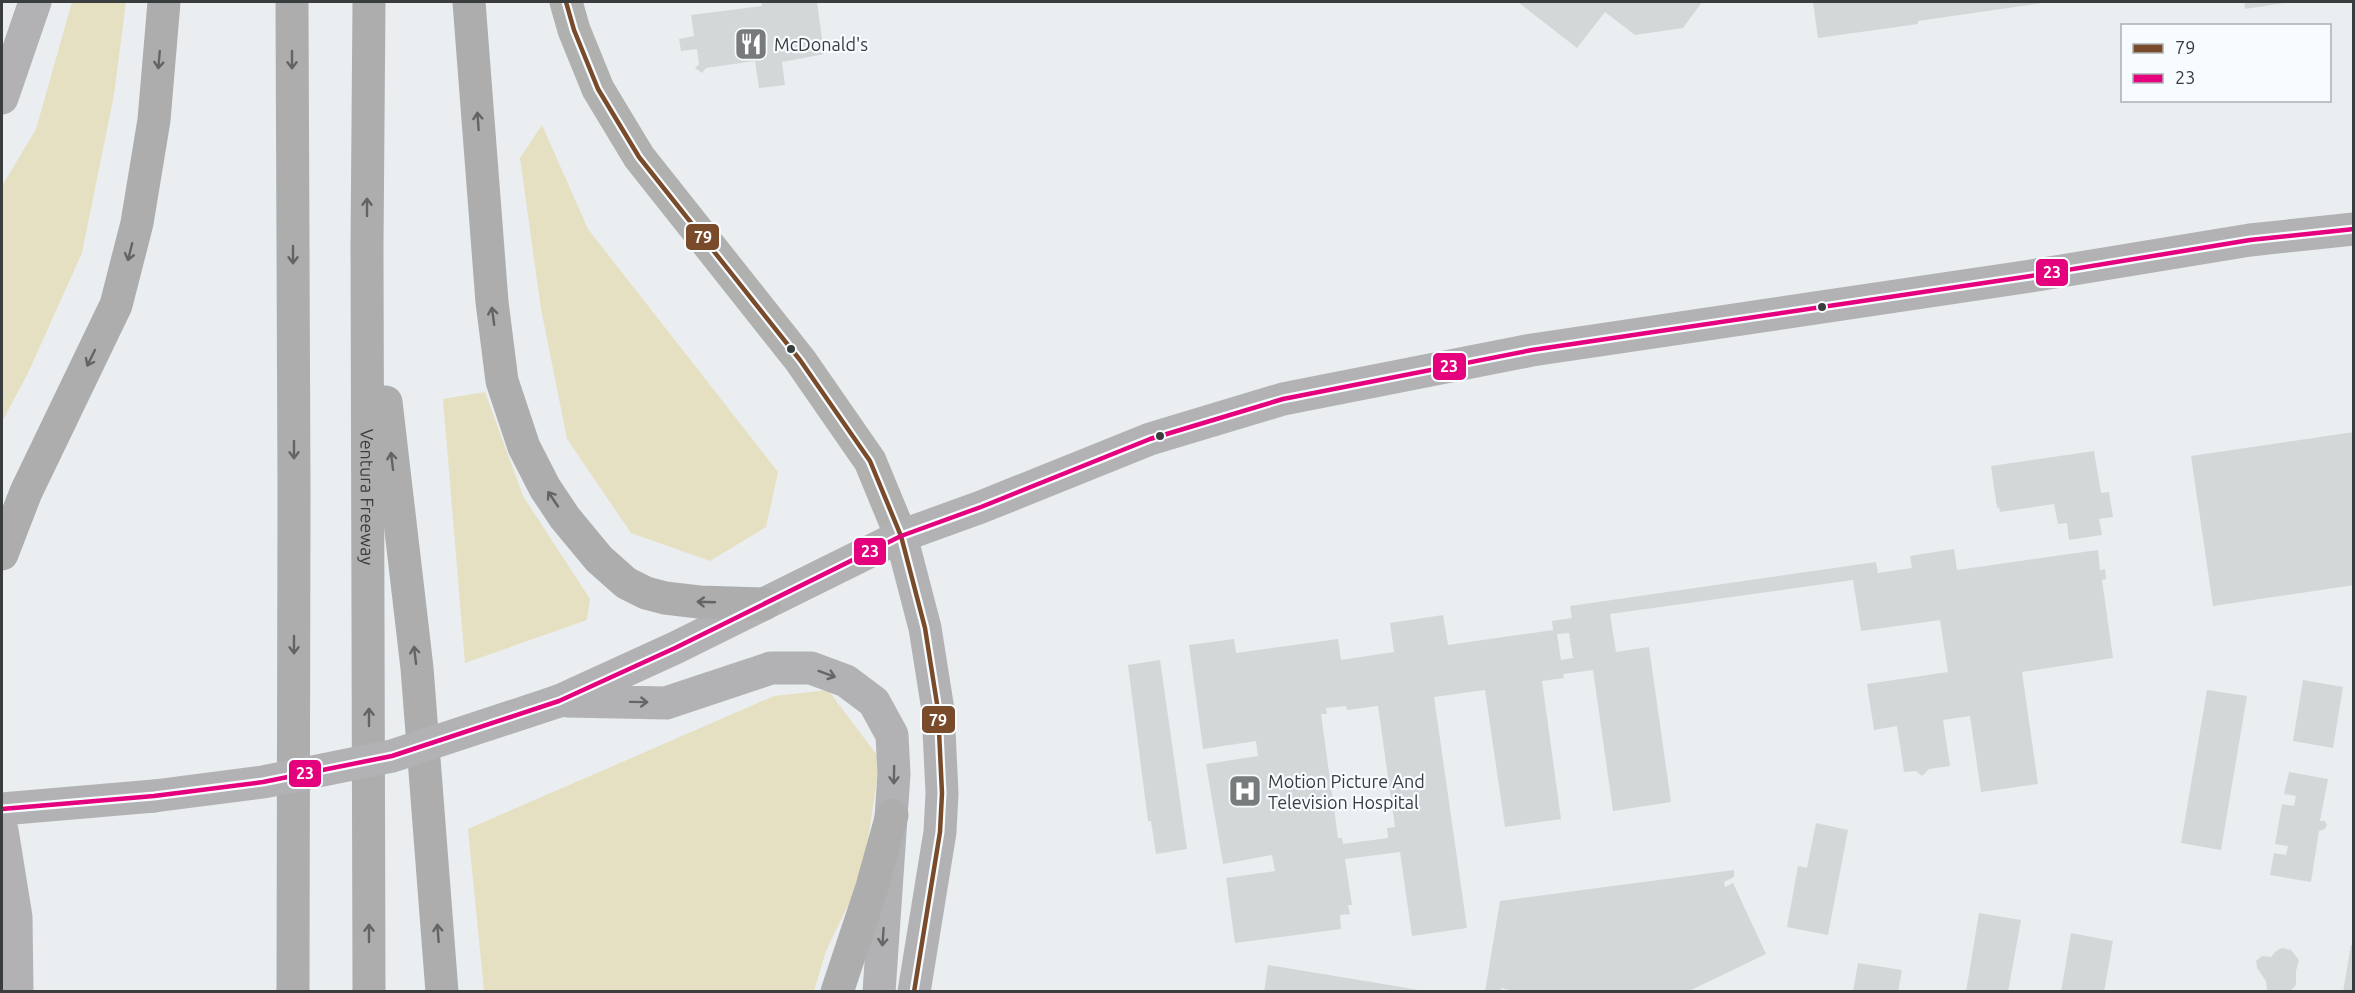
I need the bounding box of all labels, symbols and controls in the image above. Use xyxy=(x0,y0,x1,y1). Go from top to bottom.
legend xyxy=(2121,24,2331,102)
restaurant icon: McDonald's xyxy=(733,26,769,62)
place label: McDonald's xyxy=(774,34,868,54)
text: 79 xyxy=(2175,37,2195,57)
one-way arrow xyxy=(154,49,165,69)
one-way arrow xyxy=(286,49,298,69)
text: 23 xyxy=(2175,67,2195,87)
one-way arrow xyxy=(473,112,484,132)
one-way arrow xyxy=(361,198,373,218)
line badge: 79 xyxy=(685,223,720,251)
text: 79 xyxy=(694,228,712,246)
one-way arrow xyxy=(123,242,135,261)
one-way arrow xyxy=(287,244,299,264)
line badge: 23 xyxy=(2035,258,2069,287)
text: 23 xyxy=(2043,263,2061,281)
unlabelled marker xyxy=(1816,301,1828,313)
one-way arrow xyxy=(488,306,499,326)
unlabelled marker xyxy=(785,343,797,355)
one-way arrow xyxy=(84,348,96,366)
line badge: 23 xyxy=(1432,352,1467,381)
text: 23 xyxy=(1440,357,1458,375)
street label: Ventura Freeway xyxy=(357,429,378,565)
unlabelled marker xyxy=(1154,430,1166,442)
one-way arrow xyxy=(288,439,300,459)
one-way arrow xyxy=(387,452,398,472)
one-way arrow xyxy=(546,491,559,508)
line badge: 23 xyxy=(853,537,887,566)
text: 23 xyxy=(861,542,879,560)
one-way arrow xyxy=(696,597,716,608)
one-way arrow xyxy=(288,634,300,654)
one-way arrow xyxy=(409,646,420,666)
one-way arrow xyxy=(817,669,836,680)
one-way arrow xyxy=(628,697,648,708)
line badge: 79 xyxy=(921,705,956,734)
one-way arrow xyxy=(363,708,375,728)
text: 79 xyxy=(929,711,947,729)
line badge: 23 xyxy=(288,759,322,788)
text: 23 xyxy=(296,764,314,782)
one-way arrow xyxy=(888,765,900,785)
place label: Motion Picture And Television Hospital xyxy=(1268,771,1425,812)
hospital icon: Motion Picture And Television Hospital xyxy=(1227,773,1263,809)
one-way arrow xyxy=(363,924,375,944)
one-way arrow xyxy=(432,924,443,944)
one-way arrow xyxy=(877,926,888,946)

